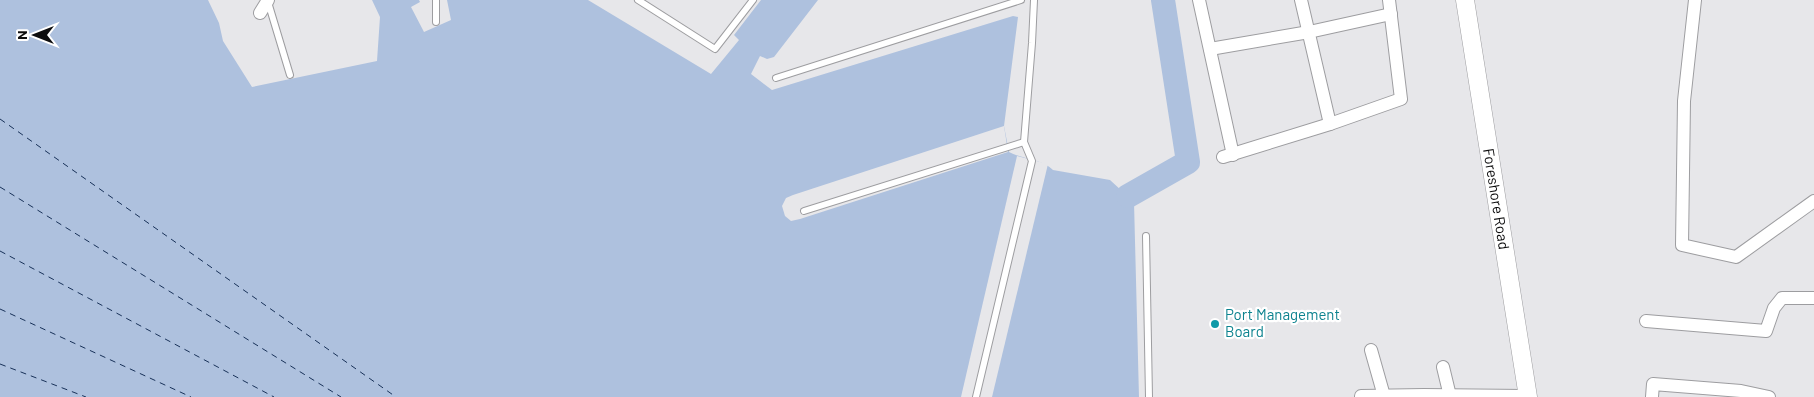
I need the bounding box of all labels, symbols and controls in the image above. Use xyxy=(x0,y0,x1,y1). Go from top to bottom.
north arrow xyxy=(10,10,60,60)
text: N xyxy=(13,30,30,40)
street label: Foreshore Road xyxy=(1480,147,1514,251)
place label: Port Management Board xyxy=(1225,305,1340,340)
marker: Port Management Board xyxy=(1209,318,1221,330)

